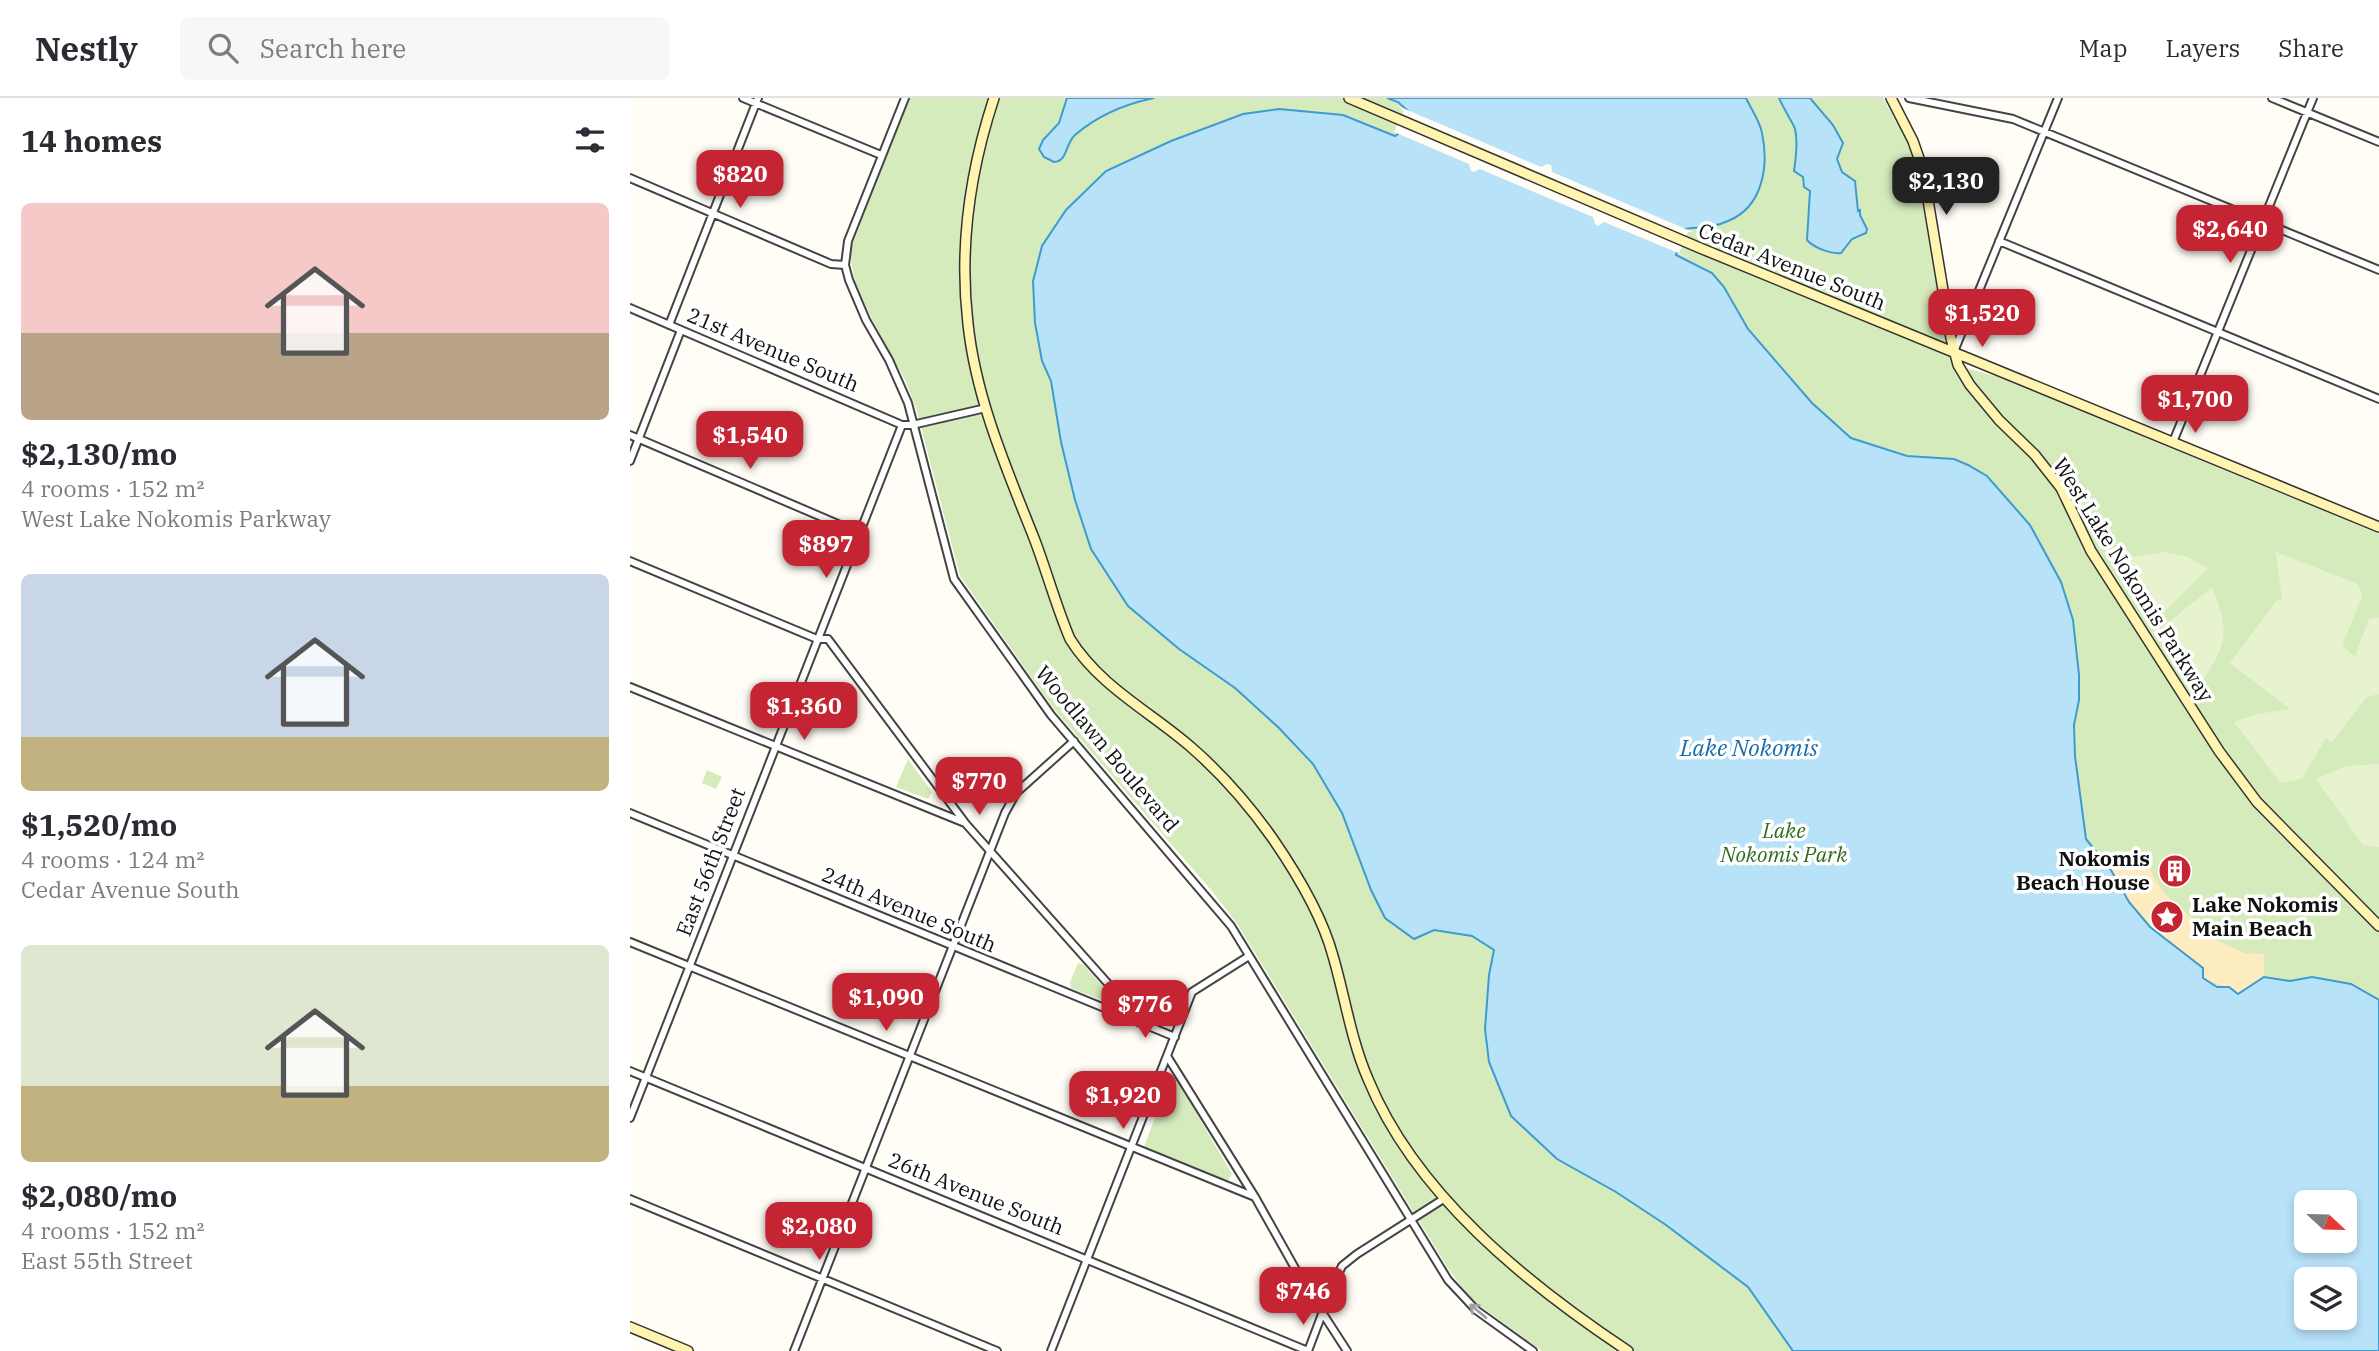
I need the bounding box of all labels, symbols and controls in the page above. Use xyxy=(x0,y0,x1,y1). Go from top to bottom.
search box xyxy=(180,17,670,80)
text: Nestly xyxy=(35,27,138,70)
icon: search xyxy=(204,29,242,67)
text: Search here xyxy=(260,31,406,65)
text: Map xyxy=(2079,32,2127,64)
text: Layers xyxy=(2165,32,2240,64)
text: Share xyxy=(2278,32,2344,64)
text: 14 homes xyxy=(21,121,162,160)
icon: filters xyxy=(571,121,609,159)
pin: $820 xyxy=(699,150,781,210)
text: $820 xyxy=(712,158,768,188)
pin: $2,130 xyxy=(1889,158,2003,217)
text: $2,130 xyxy=(1908,165,1984,195)
pin: $2,640 xyxy=(2173,206,2287,265)
text: $2,640 xyxy=(2192,213,2268,243)
street label: Cedar Avenue South xyxy=(1695,216,1890,316)
icon: home xyxy=(252,248,378,374)
pin: $1,520 xyxy=(1925,289,2039,349)
text: $1,520 xyxy=(1944,297,2020,327)
street label: 21st Avenue South xyxy=(683,300,864,398)
pin: $1,700 xyxy=(2138,376,2252,435)
text: $1,700 xyxy=(2157,383,2233,413)
pin: $1,540 xyxy=(693,412,807,471)
text: $1,540 xyxy=(712,419,788,449)
text: $2,130/mo xyxy=(21,434,177,473)
street label: West Lake Nokomis Parkway xyxy=(2047,452,2221,708)
text: 4 rooms · 152 m² xyxy=(21,473,204,503)
text: West Lake Nokomis Parkway xyxy=(21,503,331,533)
pin: $897 xyxy=(785,520,867,580)
text: $897 xyxy=(798,528,854,558)
icon: home xyxy=(252,619,378,745)
street label: Woodlawn Boulevard xyxy=(1030,659,1186,838)
pin: $1,360 xyxy=(747,682,861,742)
text: $1,360 xyxy=(766,690,842,720)
water label: Lake Nokomis xyxy=(1679,732,1819,762)
pin: $770 xyxy=(938,758,1020,817)
text: $770 xyxy=(951,765,1007,795)
street label: East 56th Street xyxy=(669,783,751,940)
text: $1,520/mo xyxy=(21,805,177,844)
park label: Lake Nokomis Park xyxy=(1720,816,1848,868)
text: 4 rooms · 124 m² xyxy=(21,844,204,874)
place label: Nokomis Beach House xyxy=(2016,844,2150,896)
building icon: Nokomis Beach House xyxy=(2156,852,2194,890)
street label: 24th Avenue South xyxy=(818,860,1001,958)
text: Cedar Avenue South xyxy=(21,874,240,904)
place label: Lake Nokomis Main Beach xyxy=(2192,890,2338,942)
place icon: Lake Nokomis Main Beach xyxy=(2148,898,2186,936)
pin: $1,090 xyxy=(829,974,943,1033)
text: $1,090 xyxy=(848,981,924,1011)
pin: $776 xyxy=(1104,981,1186,1040)
text: $776 xyxy=(1117,988,1173,1018)
icon: home xyxy=(252,990,378,1116)
pin: $1,920 xyxy=(1066,1072,1180,1131)
text: $1,920 xyxy=(1085,1079,1161,1109)
street label: 26th Avenue South xyxy=(884,1145,1068,1241)
text: $2,080/mo xyxy=(21,1176,177,1215)
north arrow xyxy=(2294,1190,2357,1253)
map controls xyxy=(2294,1190,2357,1330)
pin: $2,080 xyxy=(762,1202,876,1262)
text: $2,080 xyxy=(781,1210,857,1240)
text: 4 rooms · 152 m² xyxy=(21,1215,204,1245)
text: East 55th Street xyxy=(21,1245,193,1275)
button: layers xyxy=(2294,1267,2357,1330)
pin: $746 xyxy=(1262,1268,1344,1327)
text: $746 xyxy=(1275,1275,1331,1305)
one-way arrow xyxy=(1469,1303,1487,1318)

